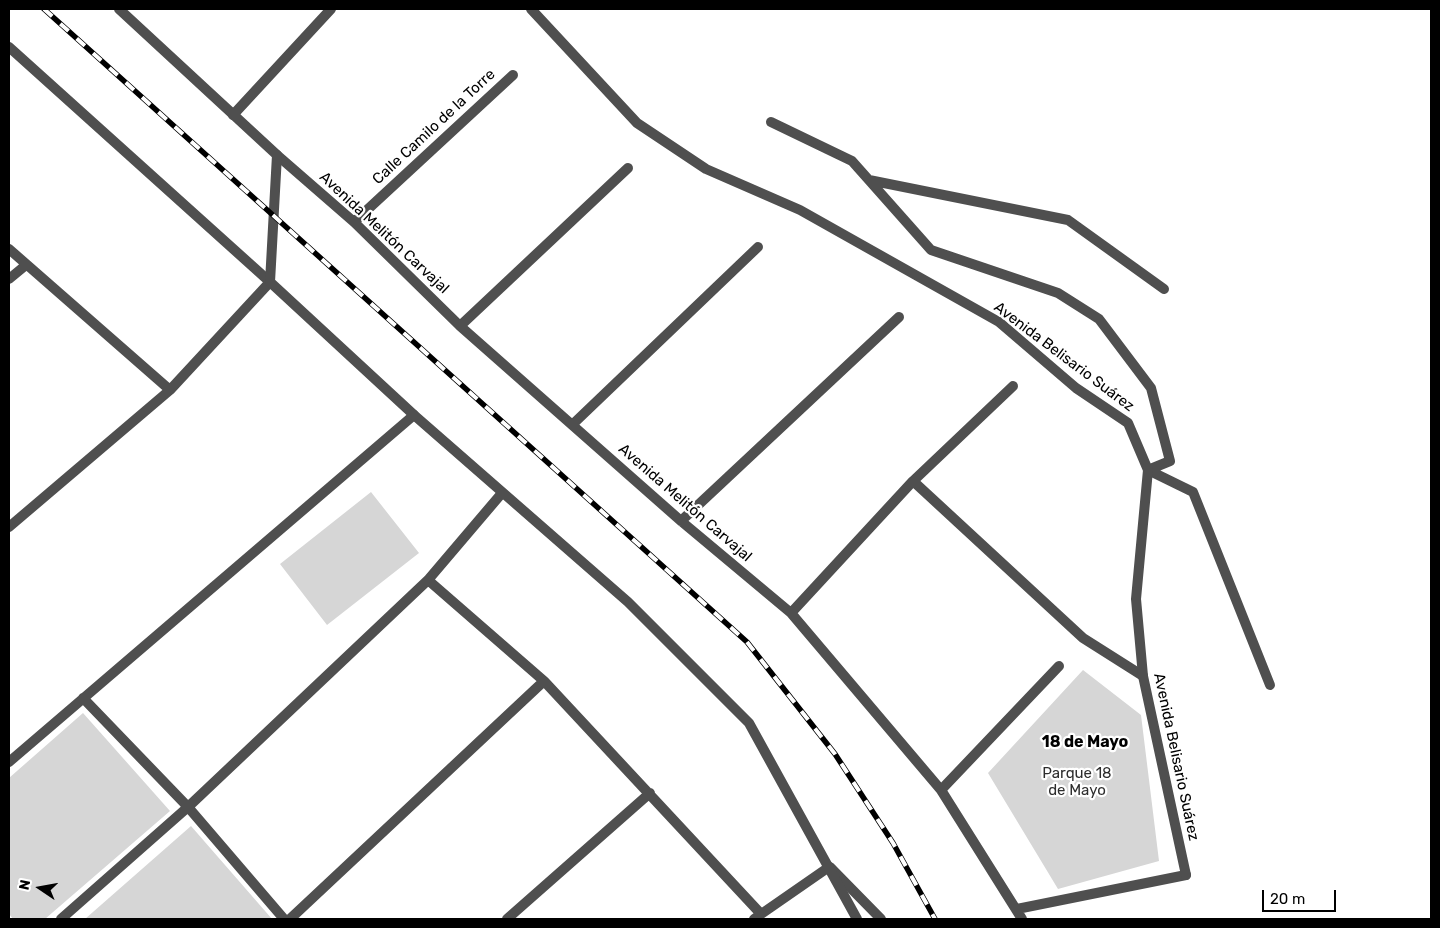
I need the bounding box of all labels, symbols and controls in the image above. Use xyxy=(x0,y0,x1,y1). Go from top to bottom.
street label: Calle Camilo de la Torre xyxy=(369,66,499,188)
street label: Avenida Melitón Carvajal xyxy=(315,168,453,298)
street label: Avenida Belisario Suárez xyxy=(990,298,1138,416)
street label: Avenida Melitón Carvajal xyxy=(615,440,755,566)
street label: Avenida Belisario Suárez xyxy=(1149,671,1203,843)
district label: 18 de Mayo xyxy=(1042,732,1128,752)
park label: Parque 18 de Mayo xyxy=(1042,765,1112,800)
north arrow xyxy=(15,863,65,913)
text: N xyxy=(15,878,34,891)
scale bar xyxy=(1265,880,1339,912)
text: 20 m xyxy=(1270,890,1305,908)

